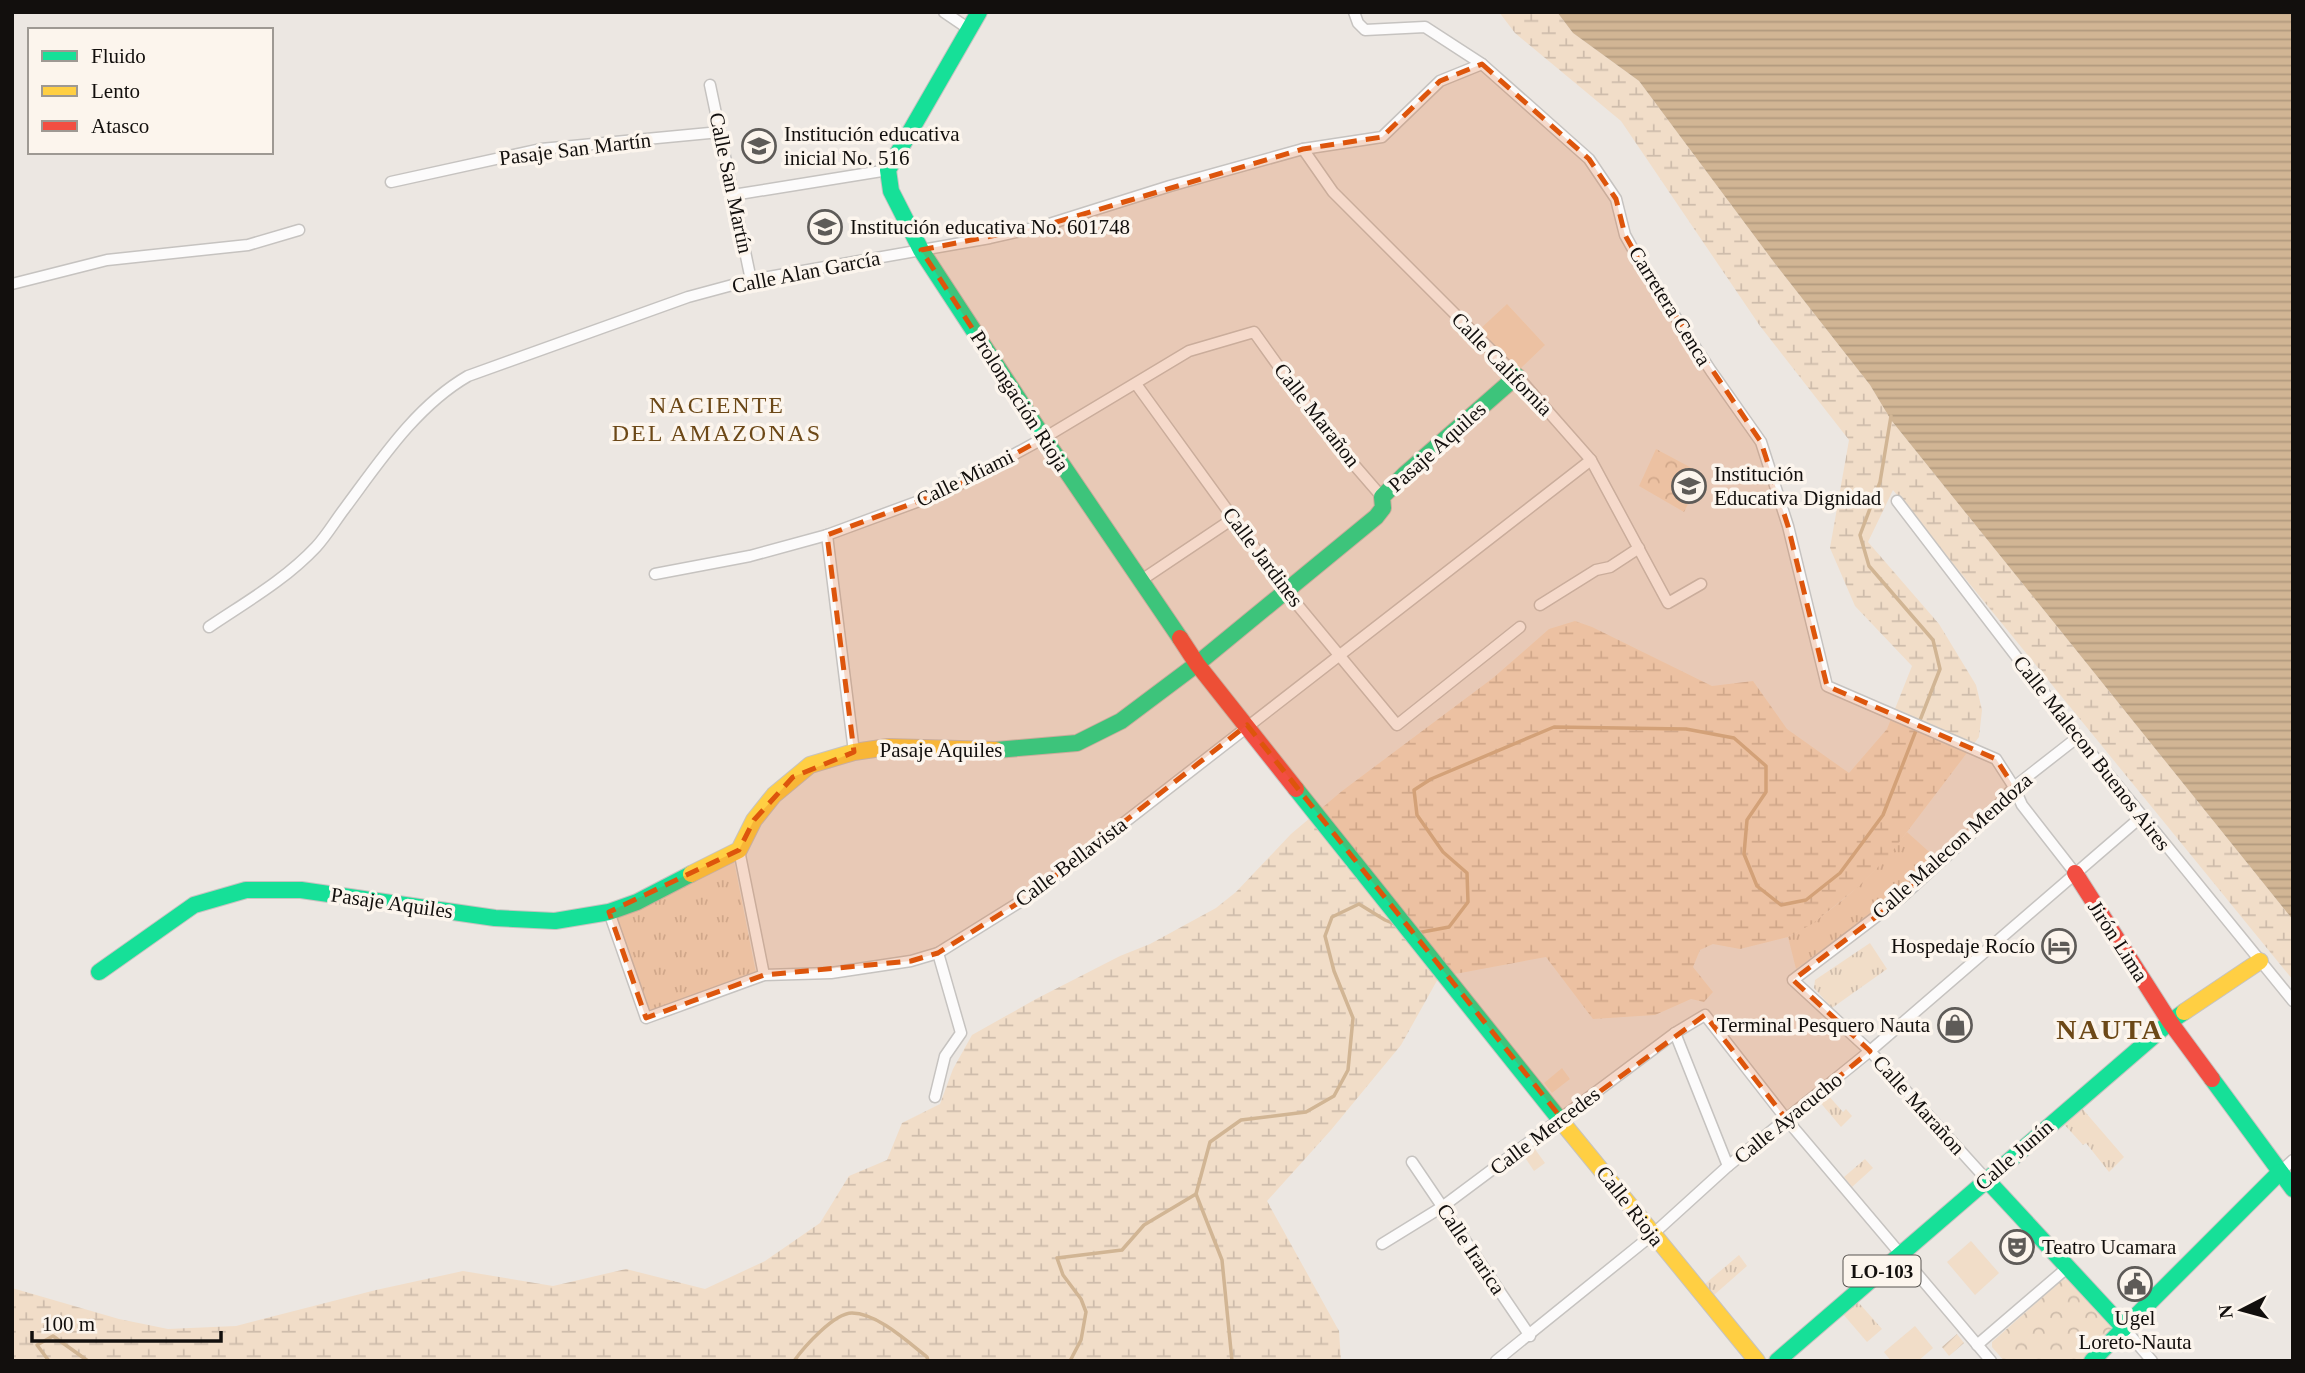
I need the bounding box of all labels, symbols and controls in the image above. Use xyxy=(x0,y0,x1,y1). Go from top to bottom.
legend xyxy=(28,28,273,154)
text: Fluido xyxy=(91,44,146,68)
text: Lento xyxy=(91,79,140,103)
street label: Calle San Martín xyxy=(704,110,758,256)
text: Atasco xyxy=(91,114,149,138)
place label: Institución educativa inicial No. 516 xyxy=(784,122,960,170)
school or university icon: Institución educativa inicial No. 516 xyxy=(740,127,778,165)
street label: Pasaje San Martín xyxy=(498,128,653,170)
school or university icon: Institución educativa No. 601748 xyxy=(806,208,844,246)
place label: Institución educativa No. 601748 xyxy=(850,215,1130,239)
street label: Carretera Cenca xyxy=(1624,242,1717,371)
street label: Calle Alan García xyxy=(730,246,883,298)
street label: Calle California xyxy=(1447,307,1558,421)
street label: Prolongación Rioja xyxy=(966,326,1075,476)
street label: Calle Marañon xyxy=(1269,358,1365,472)
district label: NACIENTE DEL AMAZONAS xyxy=(612,392,822,446)
street label: Pasaje Aquiles xyxy=(1383,397,1491,497)
street label: Calle Miami xyxy=(912,444,1018,512)
place label: Institución Educativa Dignidad xyxy=(1714,462,1882,510)
school or university icon: Institución Educativa Dignidad xyxy=(1670,467,1708,505)
street label: Calle Jardines xyxy=(1218,503,1308,611)
street label: Calle Malecon Buenos Aires xyxy=(2008,651,2176,855)
street label: Pasaje Aquiles xyxy=(879,738,1003,762)
street label: Calle Malecon Mendoza xyxy=(1867,768,2037,924)
street label: Calle Bellavista xyxy=(1010,812,1132,912)
street label: Pasaje Aquiles xyxy=(329,883,455,923)
street label: Jirón Lima xyxy=(2083,896,2153,986)
hotel icon: Hospedaje Rocío xyxy=(2040,927,2078,965)
place label: Hospedaje Rocío xyxy=(1891,934,2035,958)
shop icon: Terminal Pesquero Nauta xyxy=(1936,1006,1974,1044)
place label: Terminal Pesquero Nauta xyxy=(1717,1013,1931,1037)
district label: NAUTA xyxy=(2056,1014,2164,1045)
street label: Calle Marañon xyxy=(1868,1050,1970,1160)
street label: Calle Ayacucho xyxy=(1729,1067,1847,1169)
street label: Calle Mercedes xyxy=(1485,1082,1605,1180)
street label: Calle Junín xyxy=(1970,1114,2058,1195)
street label: Calle Rioja xyxy=(1591,1161,1669,1251)
street label: Calle Irarica xyxy=(1432,1199,1511,1300)
theatre icon: Teatro Ucamara xyxy=(1998,1228,2036,1266)
place label: Teatro Ucamara xyxy=(2042,1235,2177,1259)
road number: LO-103 xyxy=(1843,1256,1920,1287)
public building icon: Ugel Loreto-Nauta xyxy=(2116,1265,2154,1303)
north arrow xyxy=(2207,1275,2277,1345)
scale bar xyxy=(32,1300,220,1344)
text: N xyxy=(2214,1304,2237,1320)
place label: Ugel Loreto-Nauta xyxy=(2078,1306,2192,1354)
text: 100 m xyxy=(42,1312,95,1336)

